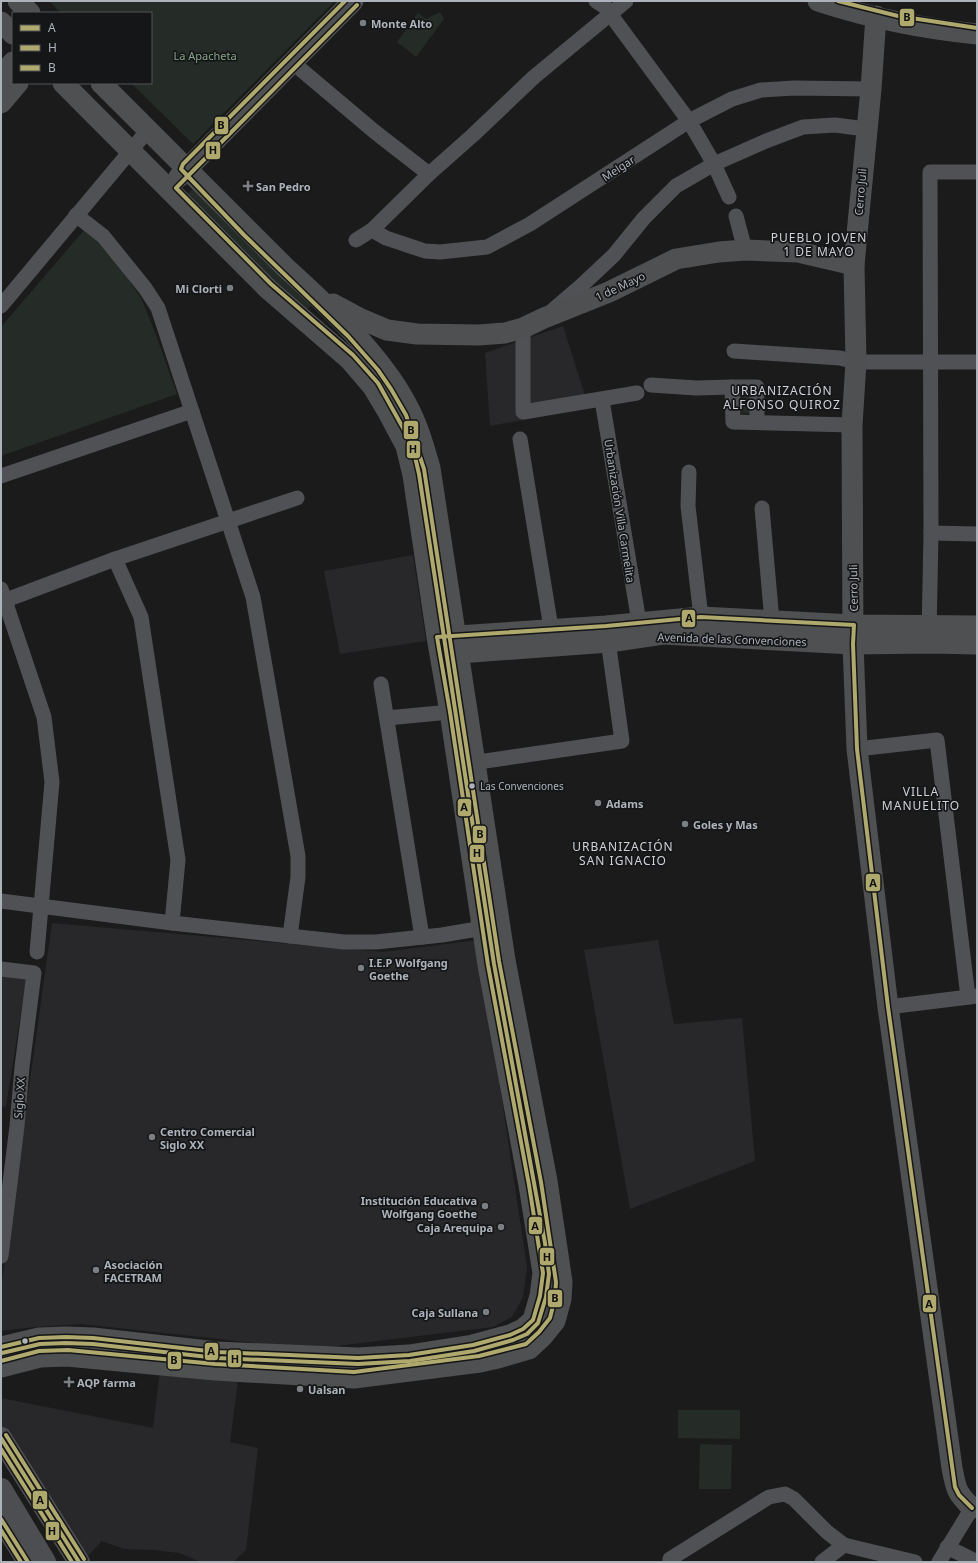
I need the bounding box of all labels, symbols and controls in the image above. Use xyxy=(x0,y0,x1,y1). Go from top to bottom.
line badge: B xyxy=(899,8,915,27)
text: B xyxy=(903,9,911,24)
legend xyxy=(12,12,152,84)
place label: Monte Alto xyxy=(371,16,432,31)
marker: Monte Alto xyxy=(358,18,368,28)
text: A xyxy=(48,19,56,36)
text: H xyxy=(48,39,57,56)
park label: La Apacheta xyxy=(173,48,237,63)
text: B xyxy=(48,59,56,76)
line badge: B xyxy=(214,116,229,135)
text: B xyxy=(217,117,225,132)
line badge: H xyxy=(205,141,221,160)
text: H xyxy=(209,142,217,157)
street label: Melgar xyxy=(599,152,638,184)
street label: Cerro Juli xyxy=(850,168,870,216)
place label: San Pedro xyxy=(256,179,311,194)
marker: San Pedro xyxy=(243,181,253,191)
district label: PUEBLO JOVEN 1 DE MAYO xyxy=(771,229,867,260)
street label: 1 de Mayo xyxy=(593,268,648,304)
place label: Mi Clorti xyxy=(175,281,222,296)
marker: Mi Clorti xyxy=(225,283,235,293)
district label: URBANIZACIÓN ALFONSO QUIROZ xyxy=(723,382,841,413)
line badge: B xyxy=(403,420,419,440)
text: B xyxy=(407,422,415,437)
street label: Urbanización Villa Carmelita xyxy=(601,438,639,584)
line badge: H xyxy=(406,440,421,459)
text: H xyxy=(409,441,417,456)
street label: Cerro Juli xyxy=(845,564,861,612)
line badge: A xyxy=(681,609,696,628)
text: A xyxy=(685,610,693,625)
street label: Avenida de las Convenciones xyxy=(657,629,807,649)
place label: Las Convenciones xyxy=(480,779,564,793)
marker: Las Convenciones xyxy=(467,781,477,791)
district label: VILLA MANUELITO xyxy=(882,783,960,814)
place label: Adams xyxy=(606,796,644,811)
line badge: A xyxy=(457,798,472,817)
marker: Adams xyxy=(593,798,603,808)
text: A xyxy=(460,799,468,814)
place label: Goles y Mas xyxy=(693,817,758,832)
marker: Goles y Mas xyxy=(680,819,690,829)
line badge: B xyxy=(472,825,487,844)
text: B xyxy=(476,826,484,841)
district label: URBANIZACIÓN SAN IGNACIO xyxy=(572,838,674,869)
line badge: H xyxy=(469,844,485,863)
text: H xyxy=(473,845,481,860)
line badge: A xyxy=(865,873,881,892)
text: A xyxy=(869,875,877,890)
place label: I.E.P Wolfgang Goethe xyxy=(369,955,448,983)
marker: I.E.P Wolfgang Goethe xyxy=(356,963,366,973)
street label: Siglo XX xyxy=(10,1077,28,1119)
place label: Centro Comercial Siglo XX xyxy=(160,1124,255,1152)
marker: Centro Comercial Siglo XX xyxy=(147,1132,157,1142)
place label: Institución Educativa Wolfgang Goethe xyxy=(361,1193,477,1221)
marker: Institución Educativa Wolfgang Goethe xyxy=(480,1201,490,1211)
line badge: A xyxy=(528,1216,543,1235)
text: A xyxy=(531,1218,539,1233)
place label: Caja Arequipa xyxy=(417,1220,493,1235)
marker: Caja Arequipa xyxy=(496,1222,506,1232)
line badge: H xyxy=(539,1247,555,1266)
text: H xyxy=(543,1249,551,1264)
place label: Asociación FACETRAM xyxy=(104,1257,163,1285)
marker: Asociación FACETRAM xyxy=(91,1265,101,1275)
line badge: B xyxy=(547,1289,563,1308)
text: B xyxy=(551,1290,559,1305)
line badge: A xyxy=(922,1294,937,1313)
text: A xyxy=(925,1296,933,1311)
place label: Caja Sullana xyxy=(412,1305,478,1320)
marker: Caja Sullana xyxy=(481,1307,491,1317)
unlabelled marker xyxy=(20,1336,30,1346)
line badge: A xyxy=(204,1342,219,1361)
text: A xyxy=(207,1343,215,1358)
line badge: H xyxy=(227,1349,242,1368)
line badge: B xyxy=(167,1351,182,1370)
text: H xyxy=(231,1351,239,1366)
text: B xyxy=(170,1352,178,1367)
place label: AQP farma xyxy=(77,1375,136,1390)
marker: AQP farma xyxy=(64,1377,74,1387)
place label: Ualsan xyxy=(308,1382,345,1397)
marker: Ualsan xyxy=(295,1384,305,1394)
line badge: A xyxy=(32,1490,48,1510)
text: A xyxy=(36,1492,44,1507)
line badge: H xyxy=(45,1521,60,1541)
text: H xyxy=(48,1523,56,1538)

